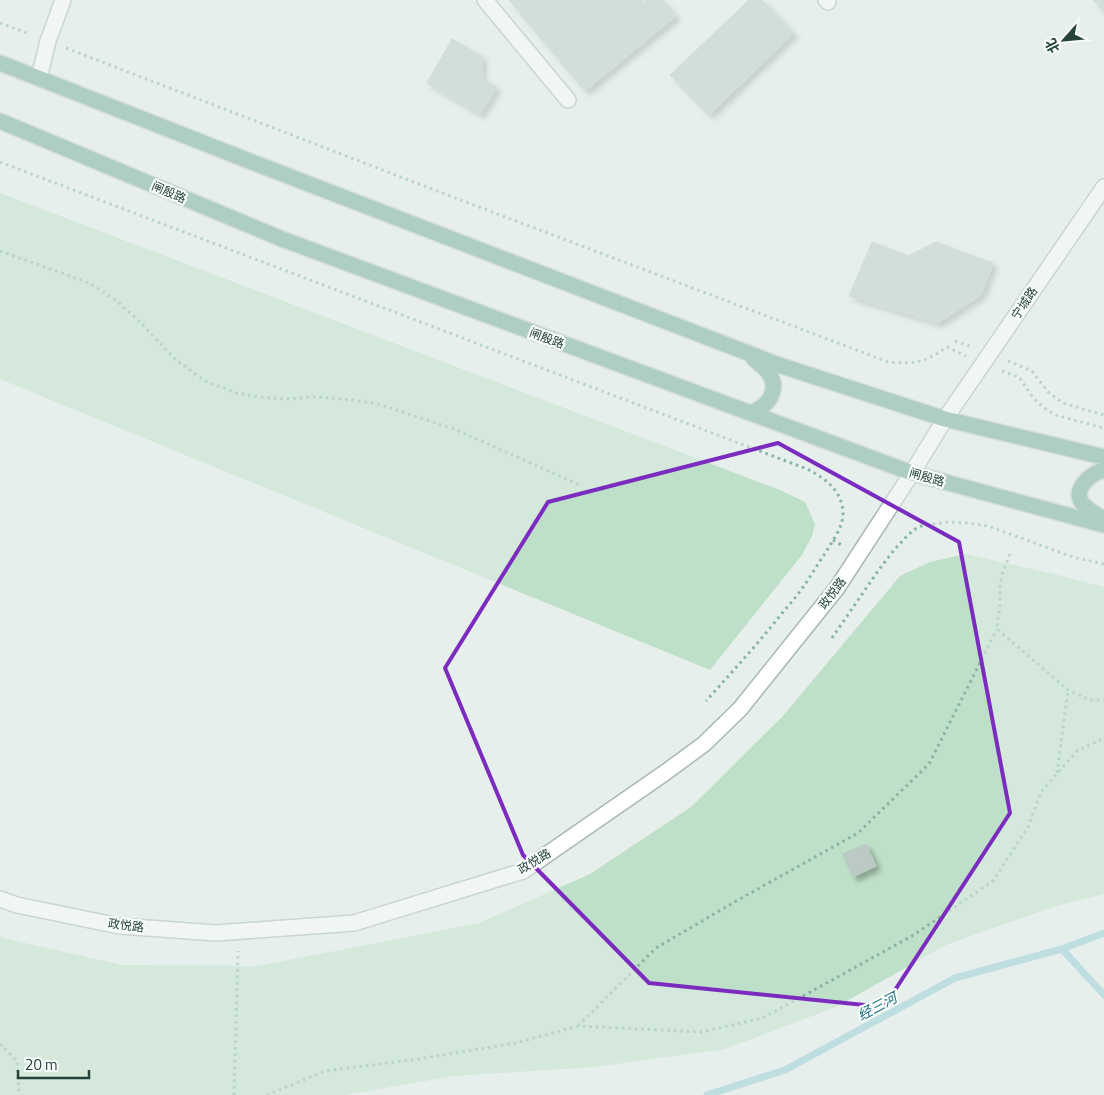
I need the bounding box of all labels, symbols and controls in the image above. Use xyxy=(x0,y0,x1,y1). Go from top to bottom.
north arrow xyxy=(1039,15,1089,65)
text: 北 xyxy=(1039,35,1065,57)
street label: 闸殷路 xyxy=(149,176,189,208)
street label: 宁城路 xyxy=(1006,283,1042,323)
street label: 闸殷路 xyxy=(527,323,567,353)
street label: 闸殷路 xyxy=(907,463,947,491)
street label: 政悦路 xyxy=(814,573,850,613)
street label: 政悦路 xyxy=(514,844,554,878)
street label: 政悦路 xyxy=(107,913,145,937)
water label: 经三河 xyxy=(854,985,903,1025)
scale bar xyxy=(18,1048,89,1080)
text: 20 m xyxy=(25,1053,58,1076)

